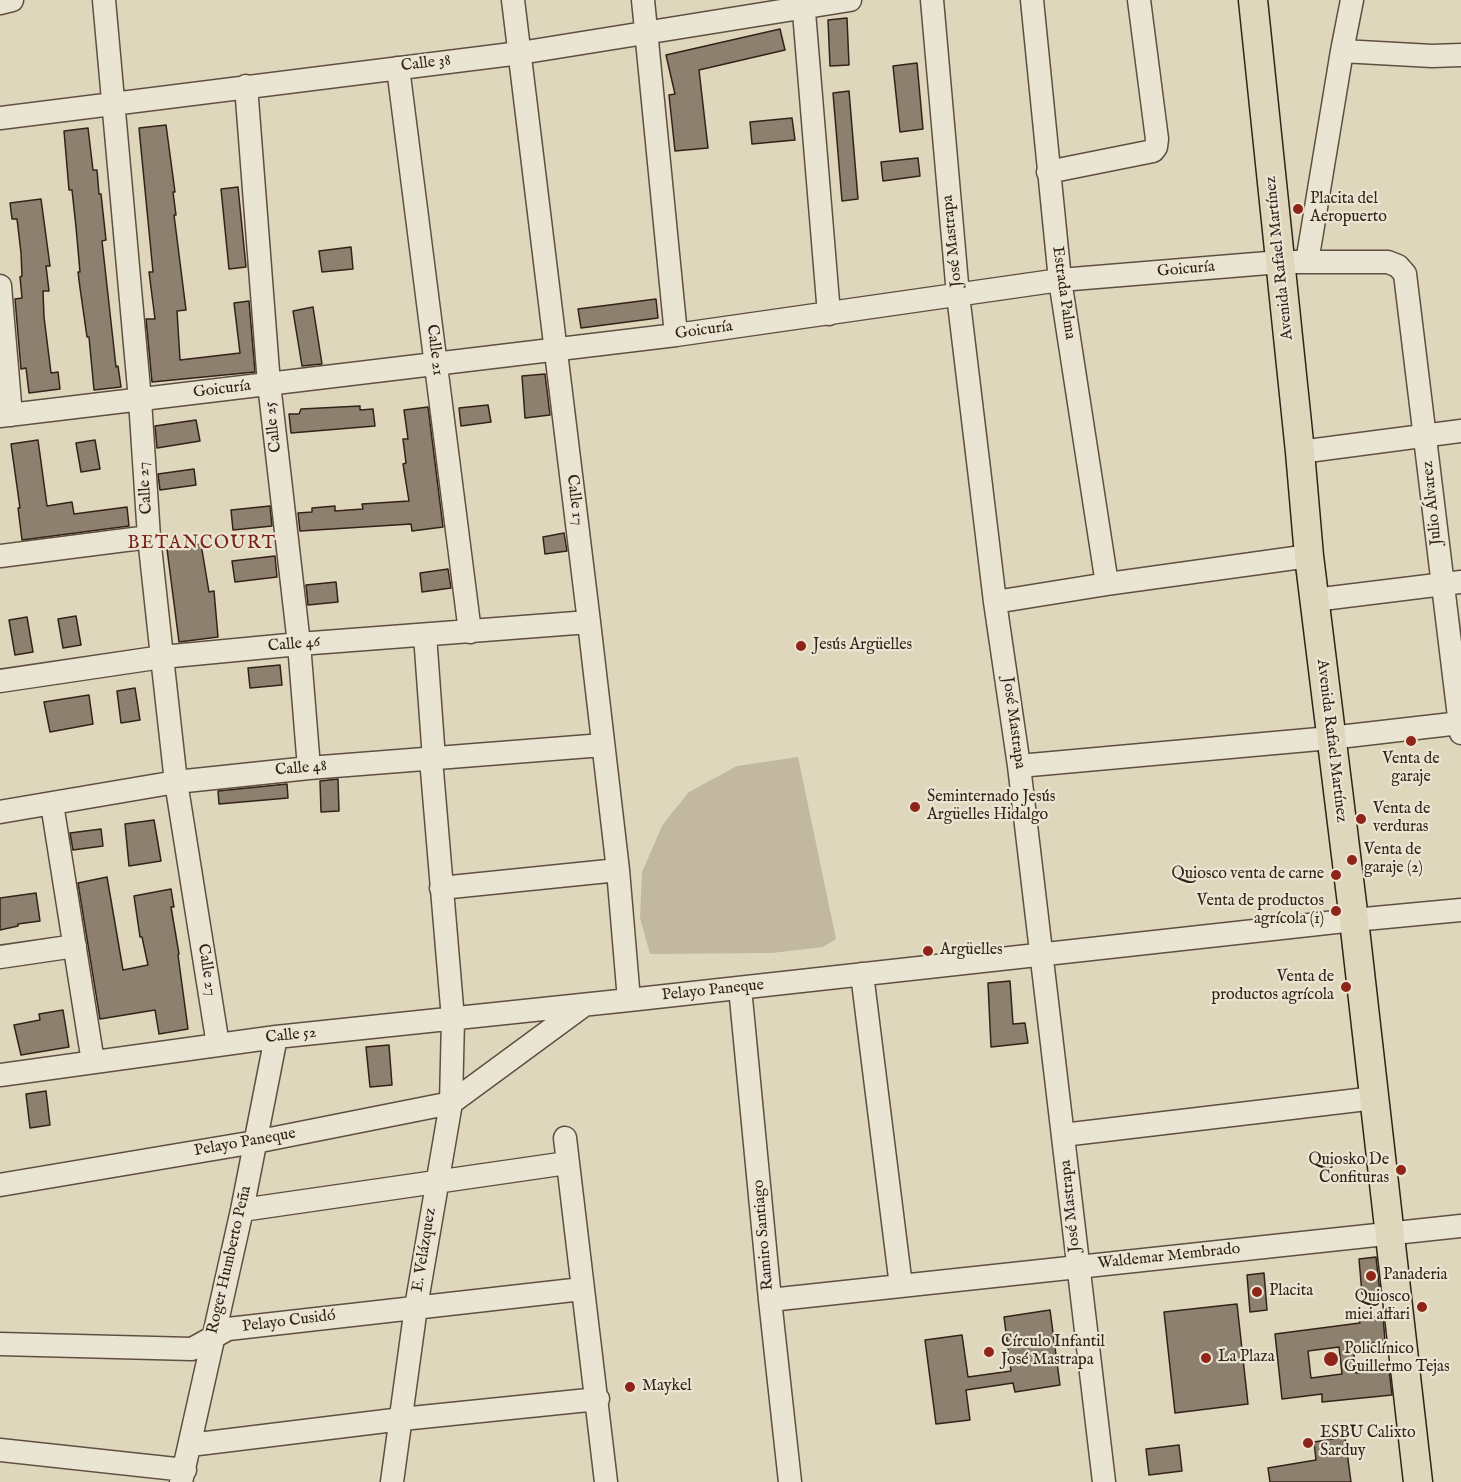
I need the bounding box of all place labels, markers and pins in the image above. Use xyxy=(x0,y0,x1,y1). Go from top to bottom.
place label: Placita del Aeropuerto xyxy=(1310,190,1387,228)
marker: Placita del Aeropuerto xyxy=(1291,202,1305,216)
place label: Jesús Argüelles xyxy=(813,636,912,656)
marker: Jesús Argüelles xyxy=(794,639,808,653)
marker: Venta de garaje xyxy=(1404,734,1418,748)
place label: Venta de garaje xyxy=(1382,750,1440,788)
place label: Seminternado Jesús Argüelles Hidalgo xyxy=(927,788,1055,826)
marker: Seminternado Jesús Argüelles Hidalgo xyxy=(908,800,922,814)
place label: Venta de verduras xyxy=(1373,800,1430,838)
marker: Venta de verduras xyxy=(1354,812,1368,826)
place label: Venta de garaje (2) xyxy=(1364,841,1423,879)
marker: Venta de garaje (2) xyxy=(1345,853,1359,867)
place label: Quiosco venta de carne xyxy=(1172,865,1324,885)
marker: Quiosco venta de carne xyxy=(1329,868,1343,882)
place label: Venta de productos agrícola (1) xyxy=(1197,892,1324,930)
marker: Venta de productos agrícola (1) xyxy=(1329,904,1343,918)
place label: Argüelles xyxy=(940,941,1003,961)
marker: Argüelles xyxy=(921,944,935,958)
place label: Venta de productos agrícola xyxy=(1212,968,1334,1006)
marker: Venta de productos agrícola xyxy=(1339,980,1353,994)
place label: Quiosko De Confituras xyxy=(1308,1151,1389,1189)
marker: Quiosko De Confituras xyxy=(1394,1163,1408,1177)
place label: Panaderia xyxy=(1383,1266,1447,1286)
marker: Panaderia xyxy=(1364,1269,1378,1283)
place label: Placita xyxy=(1269,1282,1313,1302)
marker: Placita xyxy=(1250,1285,1264,1299)
place label: Quiosco miei affari xyxy=(1345,1288,1410,1326)
marker: Quiosco miei affari xyxy=(1415,1300,1429,1314)
place label: Círculo Infantil José Mastrapa xyxy=(1001,1333,1105,1371)
place label: Policlínico Guillermo Tejas xyxy=(1344,1340,1450,1378)
marker: Círculo Infantil José Mastrapa xyxy=(982,1345,996,1359)
place label: La Plaza xyxy=(1218,1348,1275,1368)
marker: Policlínico Guillermo Tejas xyxy=(1322,1350,1340,1368)
marker: La Plaza xyxy=(1199,1351,1213,1365)
place label: Maykel xyxy=(642,1377,692,1397)
marker: Maykel xyxy=(623,1380,637,1394)
place label: ESBU Calixto Sarduy xyxy=(1320,1424,1416,1462)
marker: ESBU Calixto Sarduy xyxy=(1301,1436,1315,1450)

